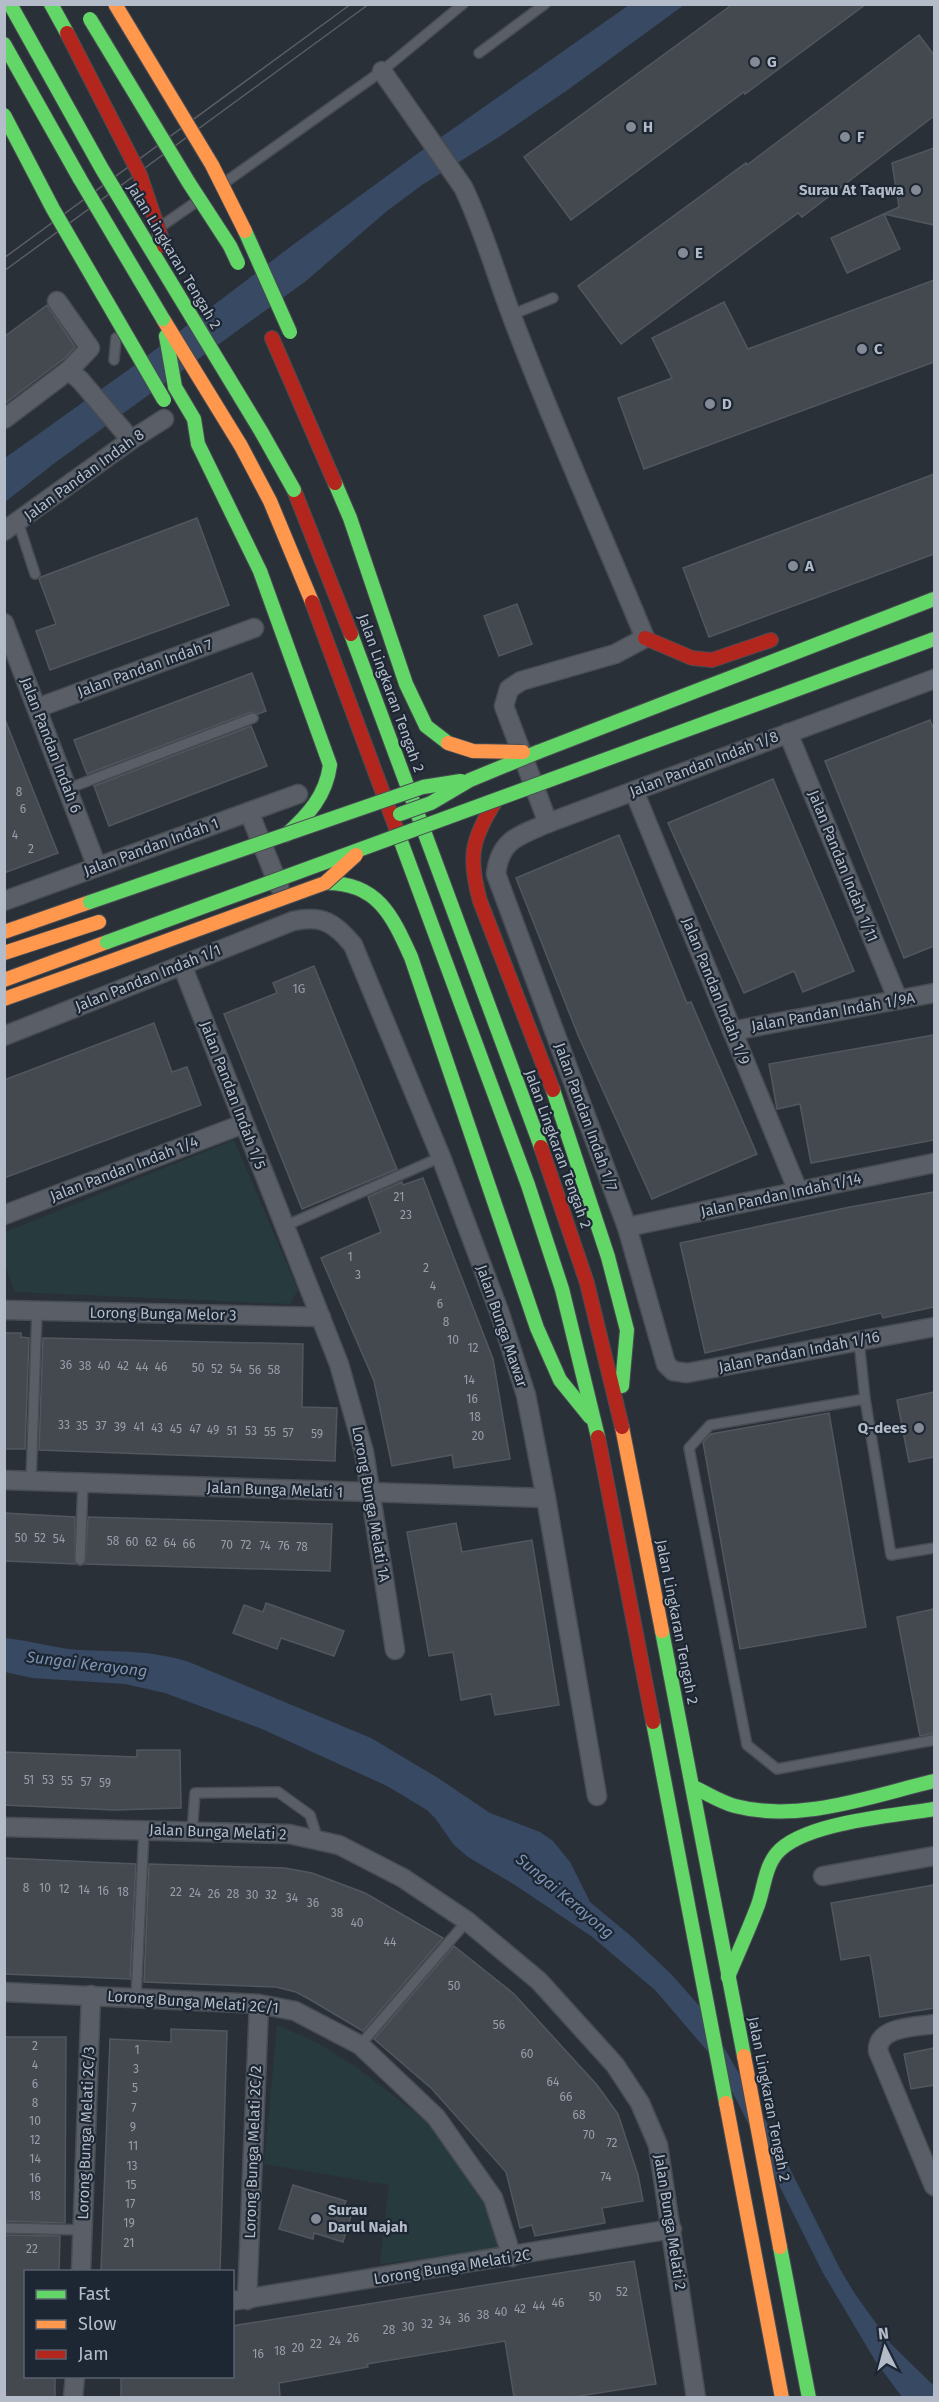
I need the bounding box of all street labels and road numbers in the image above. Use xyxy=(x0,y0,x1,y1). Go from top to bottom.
street label: Jalan Lingkaran Tengah 2 xyxy=(123,179,225,333)
street label: Jalan Pandan Indah 8 xyxy=(20,425,148,525)
street label: Jalan Lingkaran Tengah 2 xyxy=(354,611,428,775)
street label: Jalan Pandan Indah 7 xyxy=(75,635,215,701)
street label: Jalan Pandan Indah 6 xyxy=(17,675,85,815)
street label: Jalan Pandan Indah 1/8 xyxy=(627,727,781,801)
street label: Jalan Pandan Indah 1/11 xyxy=(804,788,882,944)
street label: Jalan Pandan Indah 1 xyxy=(81,814,221,880)
street label: Jalan Pandan Indah 1/9 xyxy=(678,915,754,1067)
street label: Jalan Pandan Indah 1/1 xyxy=(73,941,223,1015)
street label: Jalan Pandan Indah 1/9A xyxy=(750,989,917,1035)
street label: Jalan Pandan Indah 1/5 xyxy=(196,1018,270,1172)
street label: Jalan Pandan Indah 1/7 xyxy=(551,1040,621,1194)
street label: Jalan Lingkaran Tengah 2 xyxy=(521,1067,595,1231)
street label: Jalan Pandan Indah 1/4 xyxy=(47,1132,201,1206)
street label: Jalan Pandan Indah 1/14 xyxy=(699,1169,863,1221)
street label: Jalan Bunga Mawar xyxy=(473,1262,531,1390)
street label: Lorong Bunga Melor 3 xyxy=(89,1304,237,1324)
street label: Jalan Pandan Indah 1/16 xyxy=(717,1328,881,1376)
street label: Lorong Bunga Melati 1A xyxy=(348,1425,394,1584)
street label: Jalan Bunga Melati 1 xyxy=(206,1479,344,1501)
street label: Jalan Lingkaran Tengah 2 xyxy=(652,1538,702,1706)
street label: Jalan Bunga Melati 2 xyxy=(149,1821,287,1843)
street label: Lorong Bunga Melati 2C/1 xyxy=(107,1987,279,2017)
street label: Jalan Lingkaran Tengah 2 xyxy=(744,2015,794,2183)
street label: Lorong Bunga Melati 2C/3 xyxy=(74,2046,98,2220)
street label: Lorong Bunga Melati 2C/2 xyxy=(241,2065,265,2239)
street label: Jalan Bunga Melati 2 xyxy=(650,2153,690,2291)
street label: Lorong Bunga Melati 2C xyxy=(372,2246,532,2288)

